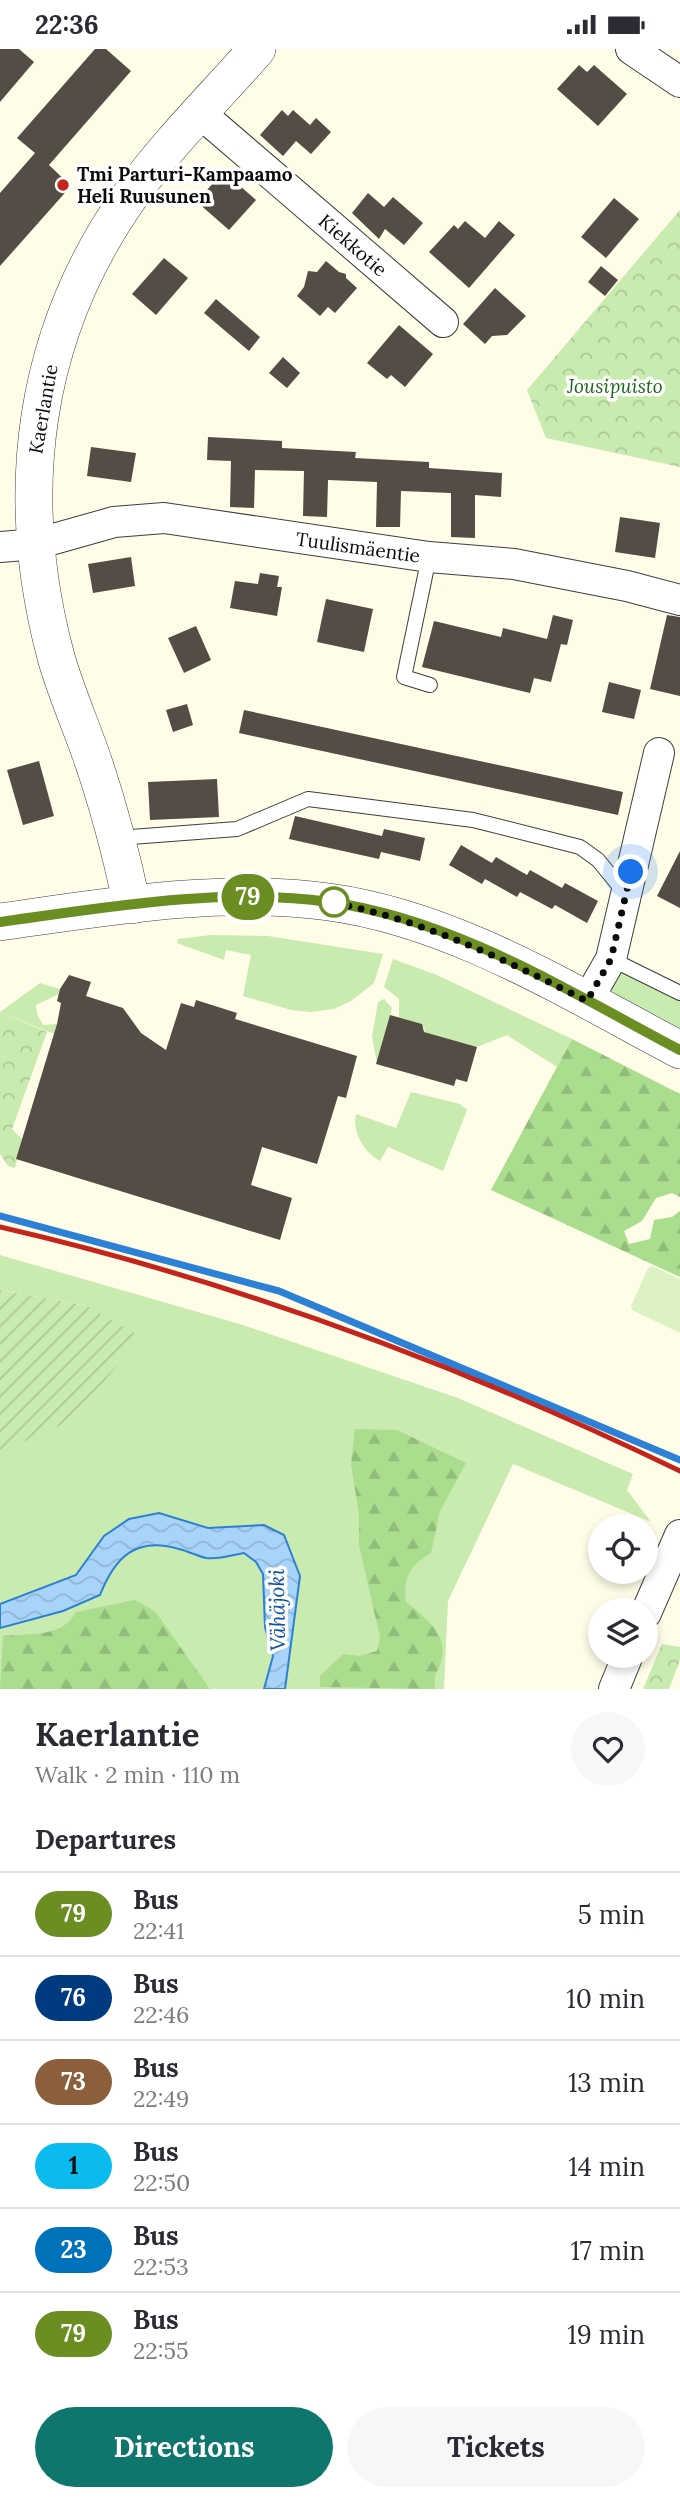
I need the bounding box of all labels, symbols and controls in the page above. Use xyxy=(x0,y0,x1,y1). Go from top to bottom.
text: 22:36 xyxy=(35,8,99,41)
place label: Tmi Parturi-Kampaamo Heli Ruusunen xyxy=(77,162,293,208)
marker: Tmi Parturi-Kampaamo Heli Ruusunen xyxy=(55,177,71,193)
street label: Kiekkotie xyxy=(314,209,392,281)
street label: Kaerlantie xyxy=(23,362,63,456)
park label: Jousipuisto xyxy=(566,374,663,398)
street label: Tuulismäentie xyxy=(294,526,422,568)
your location xyxy=(613,854,648,889)
line badge: 79 xyxy=(216,874,280,920)
text: 79 xyxy=(235,881,261,912)
unlabelled marker xyxy=(319,887,349,917)
map controls xyxy=(588,1514,658,1668)
button: locate xyxy=(588,1514,658,1584)
water label: Vähäjoki xyxy=(263,1568,291,1651)
button: layers xyxy=(588,1598,658,1668)
button: heart xyxy=(571,1712,645,1786)
text: Kaerlantie xyxy=(35,1713,200,1755)
text: Walk · 2 min · 110 m xyxy=(35,1760,240,1789)
text: Departures xyxy=(35,1823,176,1856)
text: Bus xyxy=(133,1883,179,1916)
text: 79 xyxy=(61,1898,86,1929)
text: 5 min xyxy=(578,1898,645,1931)
text: 22:41 xyxy=(133,1916,184,1945)
text: Bus xyxy=(133,1967,179,2000)
text: 76 xyxy=(61,1982,86,2013)
text: 10 min xyxy=(566,1982,645,2015)
text: 22:46 xyxy=(133,2000,189,2029)
text: Bus xyxy=(133,2051,179,2084)
text: 73 xyxy=(61,2066,86,2097)
text: 13 min xyxy=(568,2066,645,2099)
text: 22:49 xyxy=(133,2084,189,2113)
text: Bus xyxy=(133,2135,179,2168)
text: 1 xyxy=(69,2150,78,2181)
text: 14 min xyxy=(568,2150,645,2183)
text: 22:50 xyxy=(133,2168,190,2197)
text: Bus xyxy=(133,2219,179,2252)
text: 23 xyxy=(60,2234,87,2265)
text: 17 min xyxy=(570,2234,645,2267)
text: 22:53 xyxy=(133,2252,189,2281)
text: Bus xyxy=(133,2303,179,2336)
text: 79 xyxy=(61,2318,86,2349)
text: 19 min xyxy=(567,2318,645,2351)
text: 22:55 xyxy=(133,2336,189,2365)
button: Directions xyxy=(35,2407,333,2487)
button: Tickets xyxy=(347,2407,645,2487)

